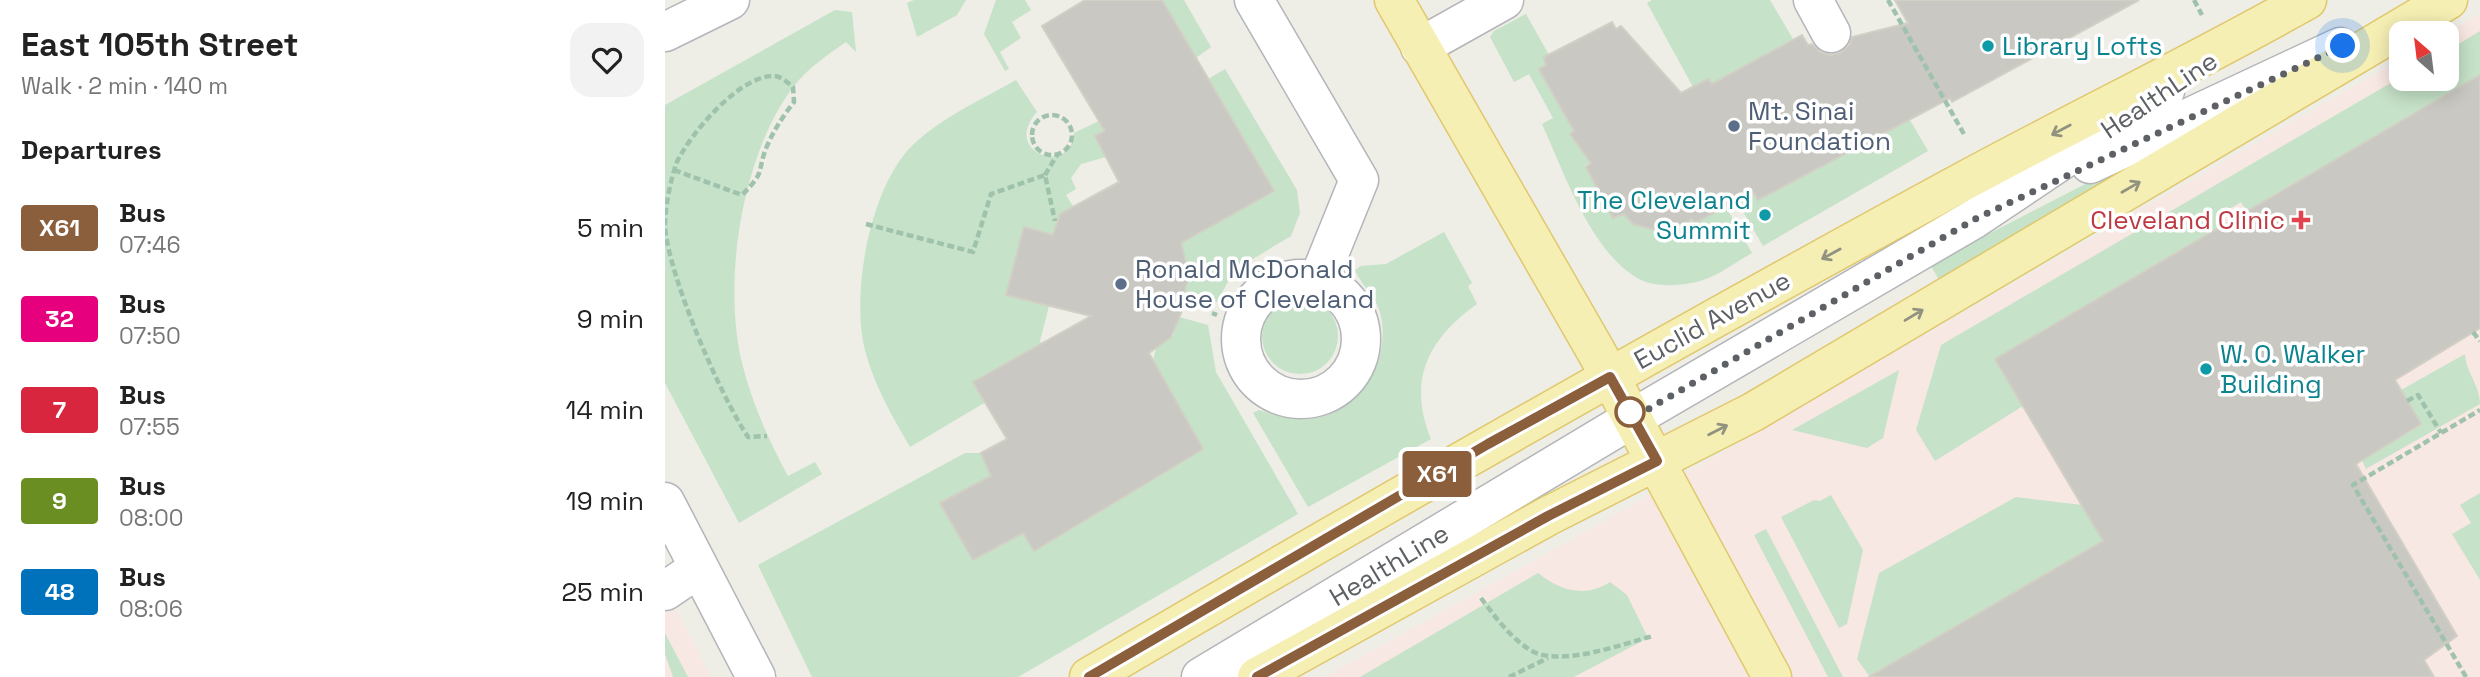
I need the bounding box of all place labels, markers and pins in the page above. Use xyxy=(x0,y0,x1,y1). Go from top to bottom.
place label: Library Lofts xyxy=(2002,29,2162,63)
marker: Library Lofts xyxy=(1980,38,1996,54)
place label: Mt. Sinai Foundation xyxy=(1748,94,1891,158)
marker: Mt. Sinai Foundation xyxy=(1726,118,1742,134)
place label: The Cleveland Summit xyxy=(1577,183,1751,247)
place label: Cleveland Clinic xyxy=(2090,203,2285,237)
marker: The Cleveland Summit xyxy=(1757,207,1773,223)
marker: Cleveland Clinic xyxy=(2291,210,2311,230)
place label: Ronald McDonald House of Cleveland xyxy=(1135,252,1374,316)
marker: Ronald McDonald House of Cleveland xyxy=(1113,276,1129,292)
place label: W. O. Walker Building xyxy=(2220,337,2365,401)
marker: W. O. Walker Building xyxy=(2198,361,2214,377)
unlabelled marker xyxy=(1615,397,1645,427)

